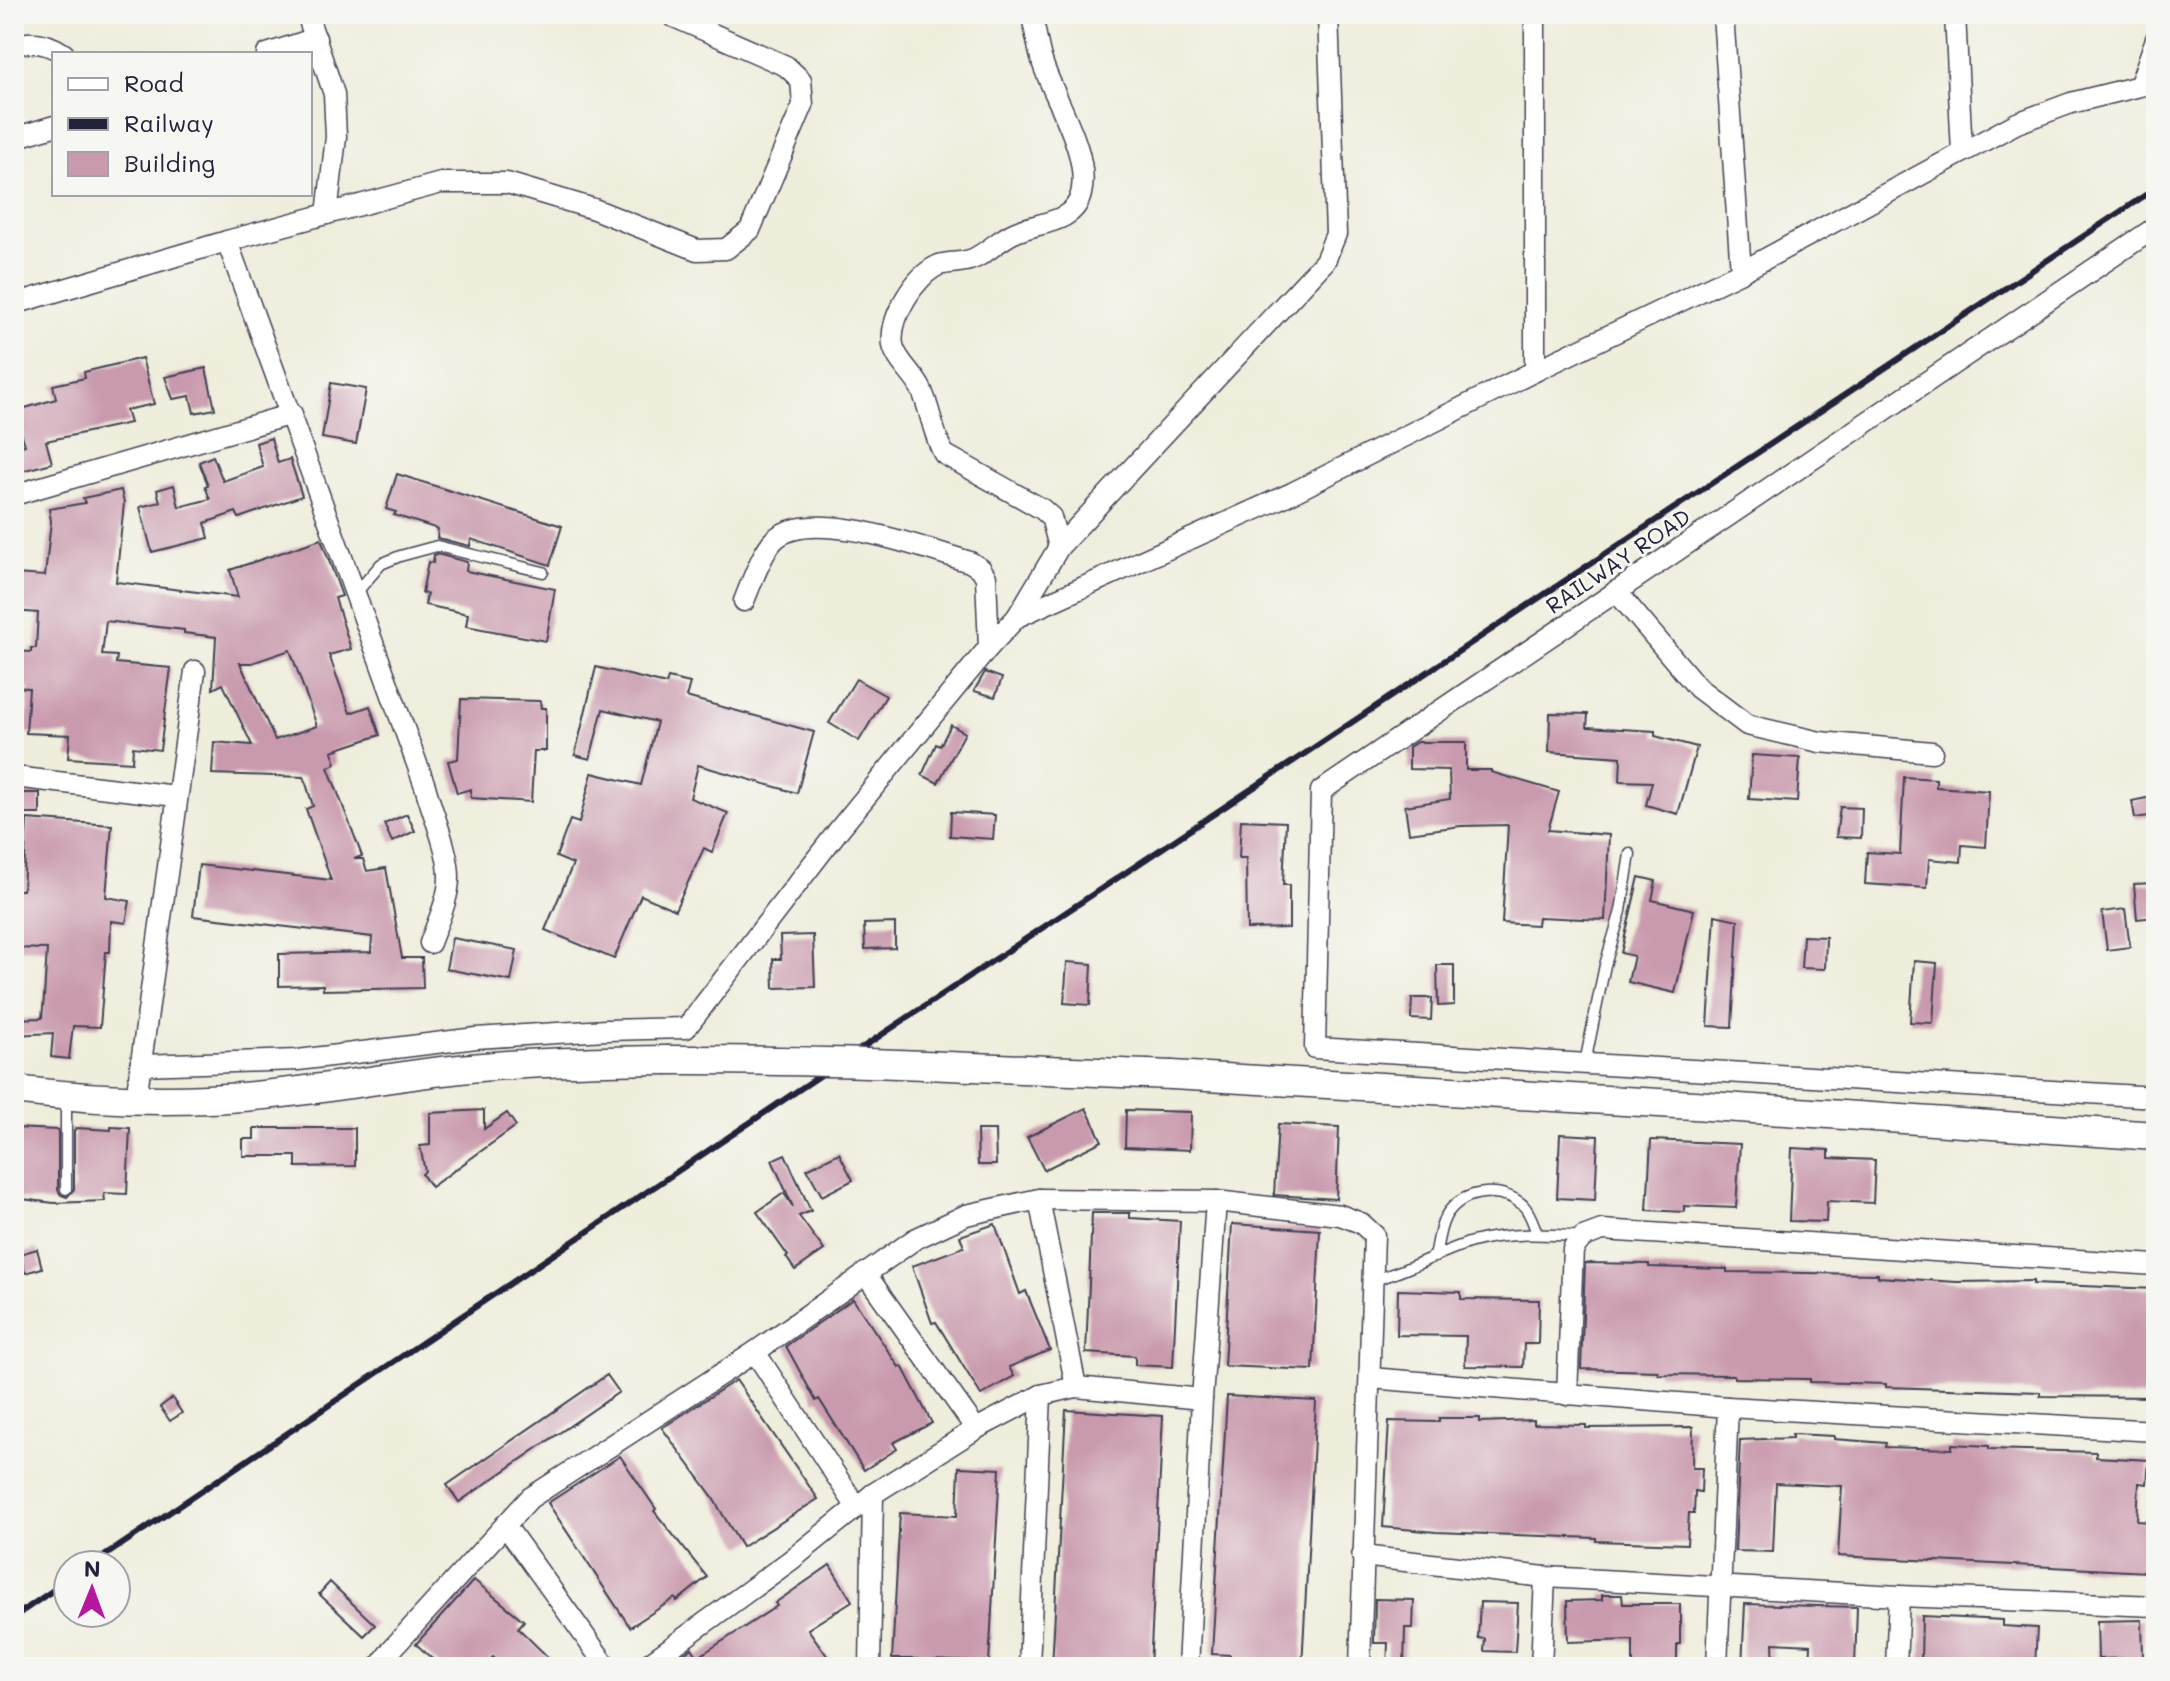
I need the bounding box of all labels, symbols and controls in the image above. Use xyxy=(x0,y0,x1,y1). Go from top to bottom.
legend xyxy=(52,52,312,196)
text: Road xyxy=(124,67,184,98)
text: Railway xyxy=(124,107,214,138)
text: Building xyxy=(124,147,215,178)
street label: RAILWAY ROAD xyxy=(1540,501,1696,620)
north arrow xyxy=(52,1549,132,1629)
text: N xyxy=(84,1554,101,1583)

